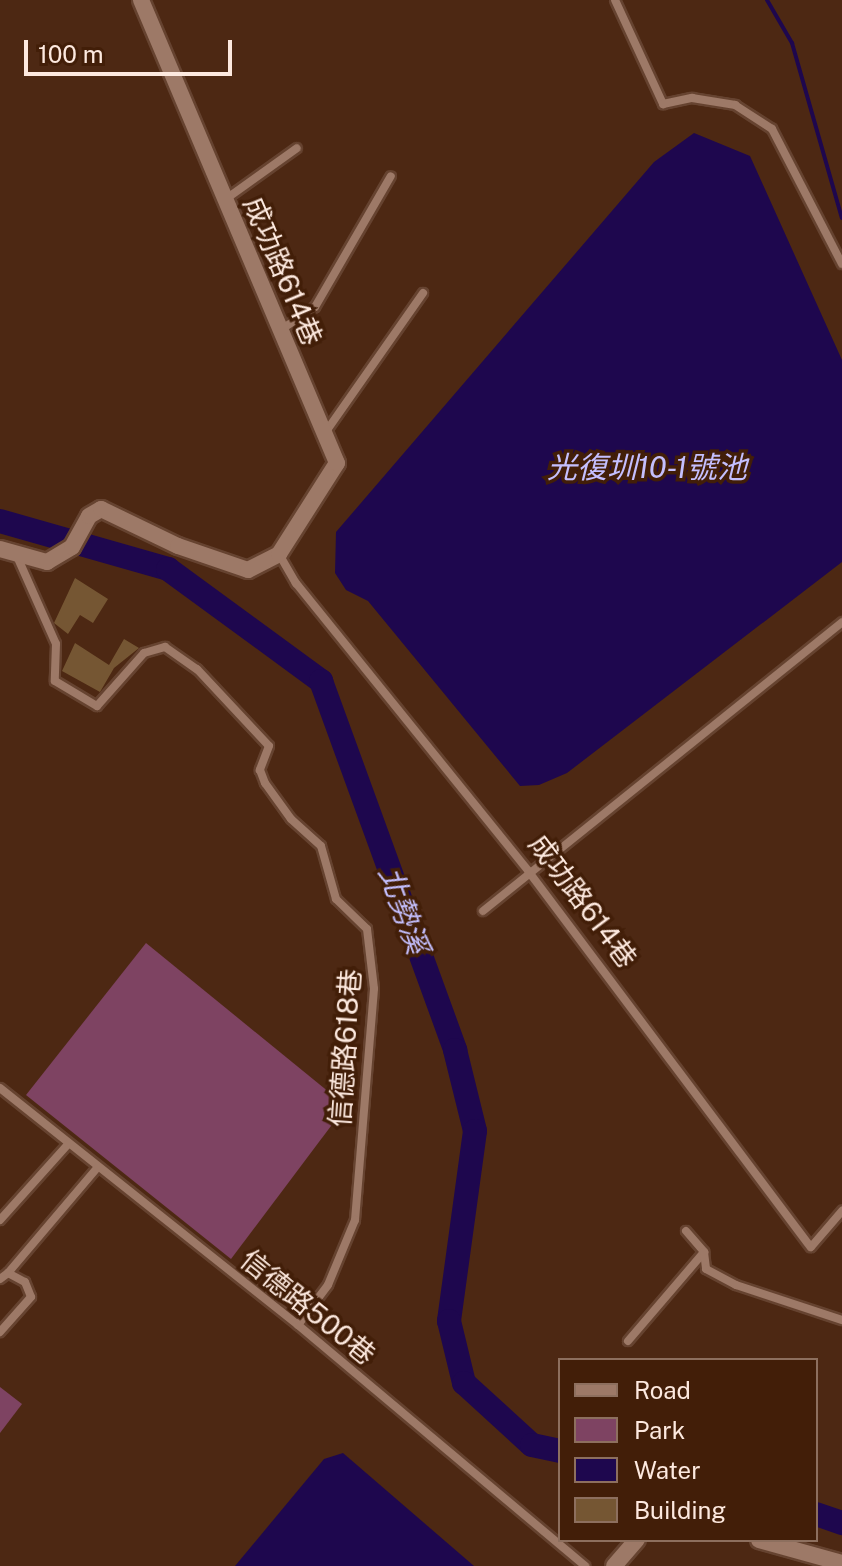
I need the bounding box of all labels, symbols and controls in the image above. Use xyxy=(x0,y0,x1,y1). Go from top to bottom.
scale bar xyxy=(28,24,236,74)
text: 100 m xyxy=(38,40,104,68)
street label: 成功路614巷 xyxy=(237,192,329,350)
water label: 光復圳10-1號池 xyxy=(547,449,747,485)
street label: 成功路614巷 xyxy=(522,828,644,974)
water label: 北勢溪 xyxy=(372,862,436,958)
street label: 信德路618巷 xyxy=(323,968,367,1128)
street label: 信德路500巷 xyxy=(234,1242,382,1372)
legend xyxy=(558,1358,818,1542)
text: Road xyxy=(634,1376,691,1404)
text: Park xyxy=(634,1416,685,1444)
text: Water xyxy=(634,1456,701,1484)
text: Building xyxy=(634,1496,726,1524)

